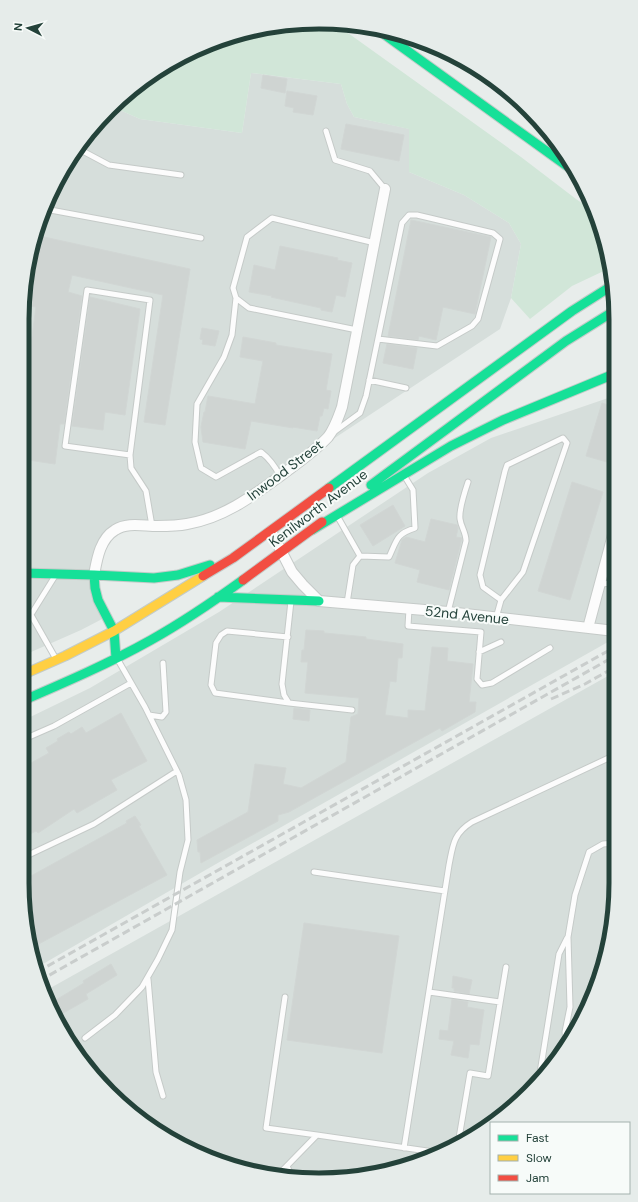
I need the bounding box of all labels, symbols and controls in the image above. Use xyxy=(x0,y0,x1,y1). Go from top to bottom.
north arrow xyxy=(8,8,48,48)
text: N xyxy=(11,22,25,32)
street label: Inwood Street xyxy=(243,436,327,504)
street label: Kenilworth Avenue xyxy=(265,465,371,551)
street label: 52nd Avenue xyxy=(424,602,510,628)
legend xyxy=(490,1122,630,1194)
text: Fast xyxy=(526,1130,549,1146)
text: Slow xyxy=(526,1150,552,1166)
text: Jam xyxy=(526,1170,549,1186)

